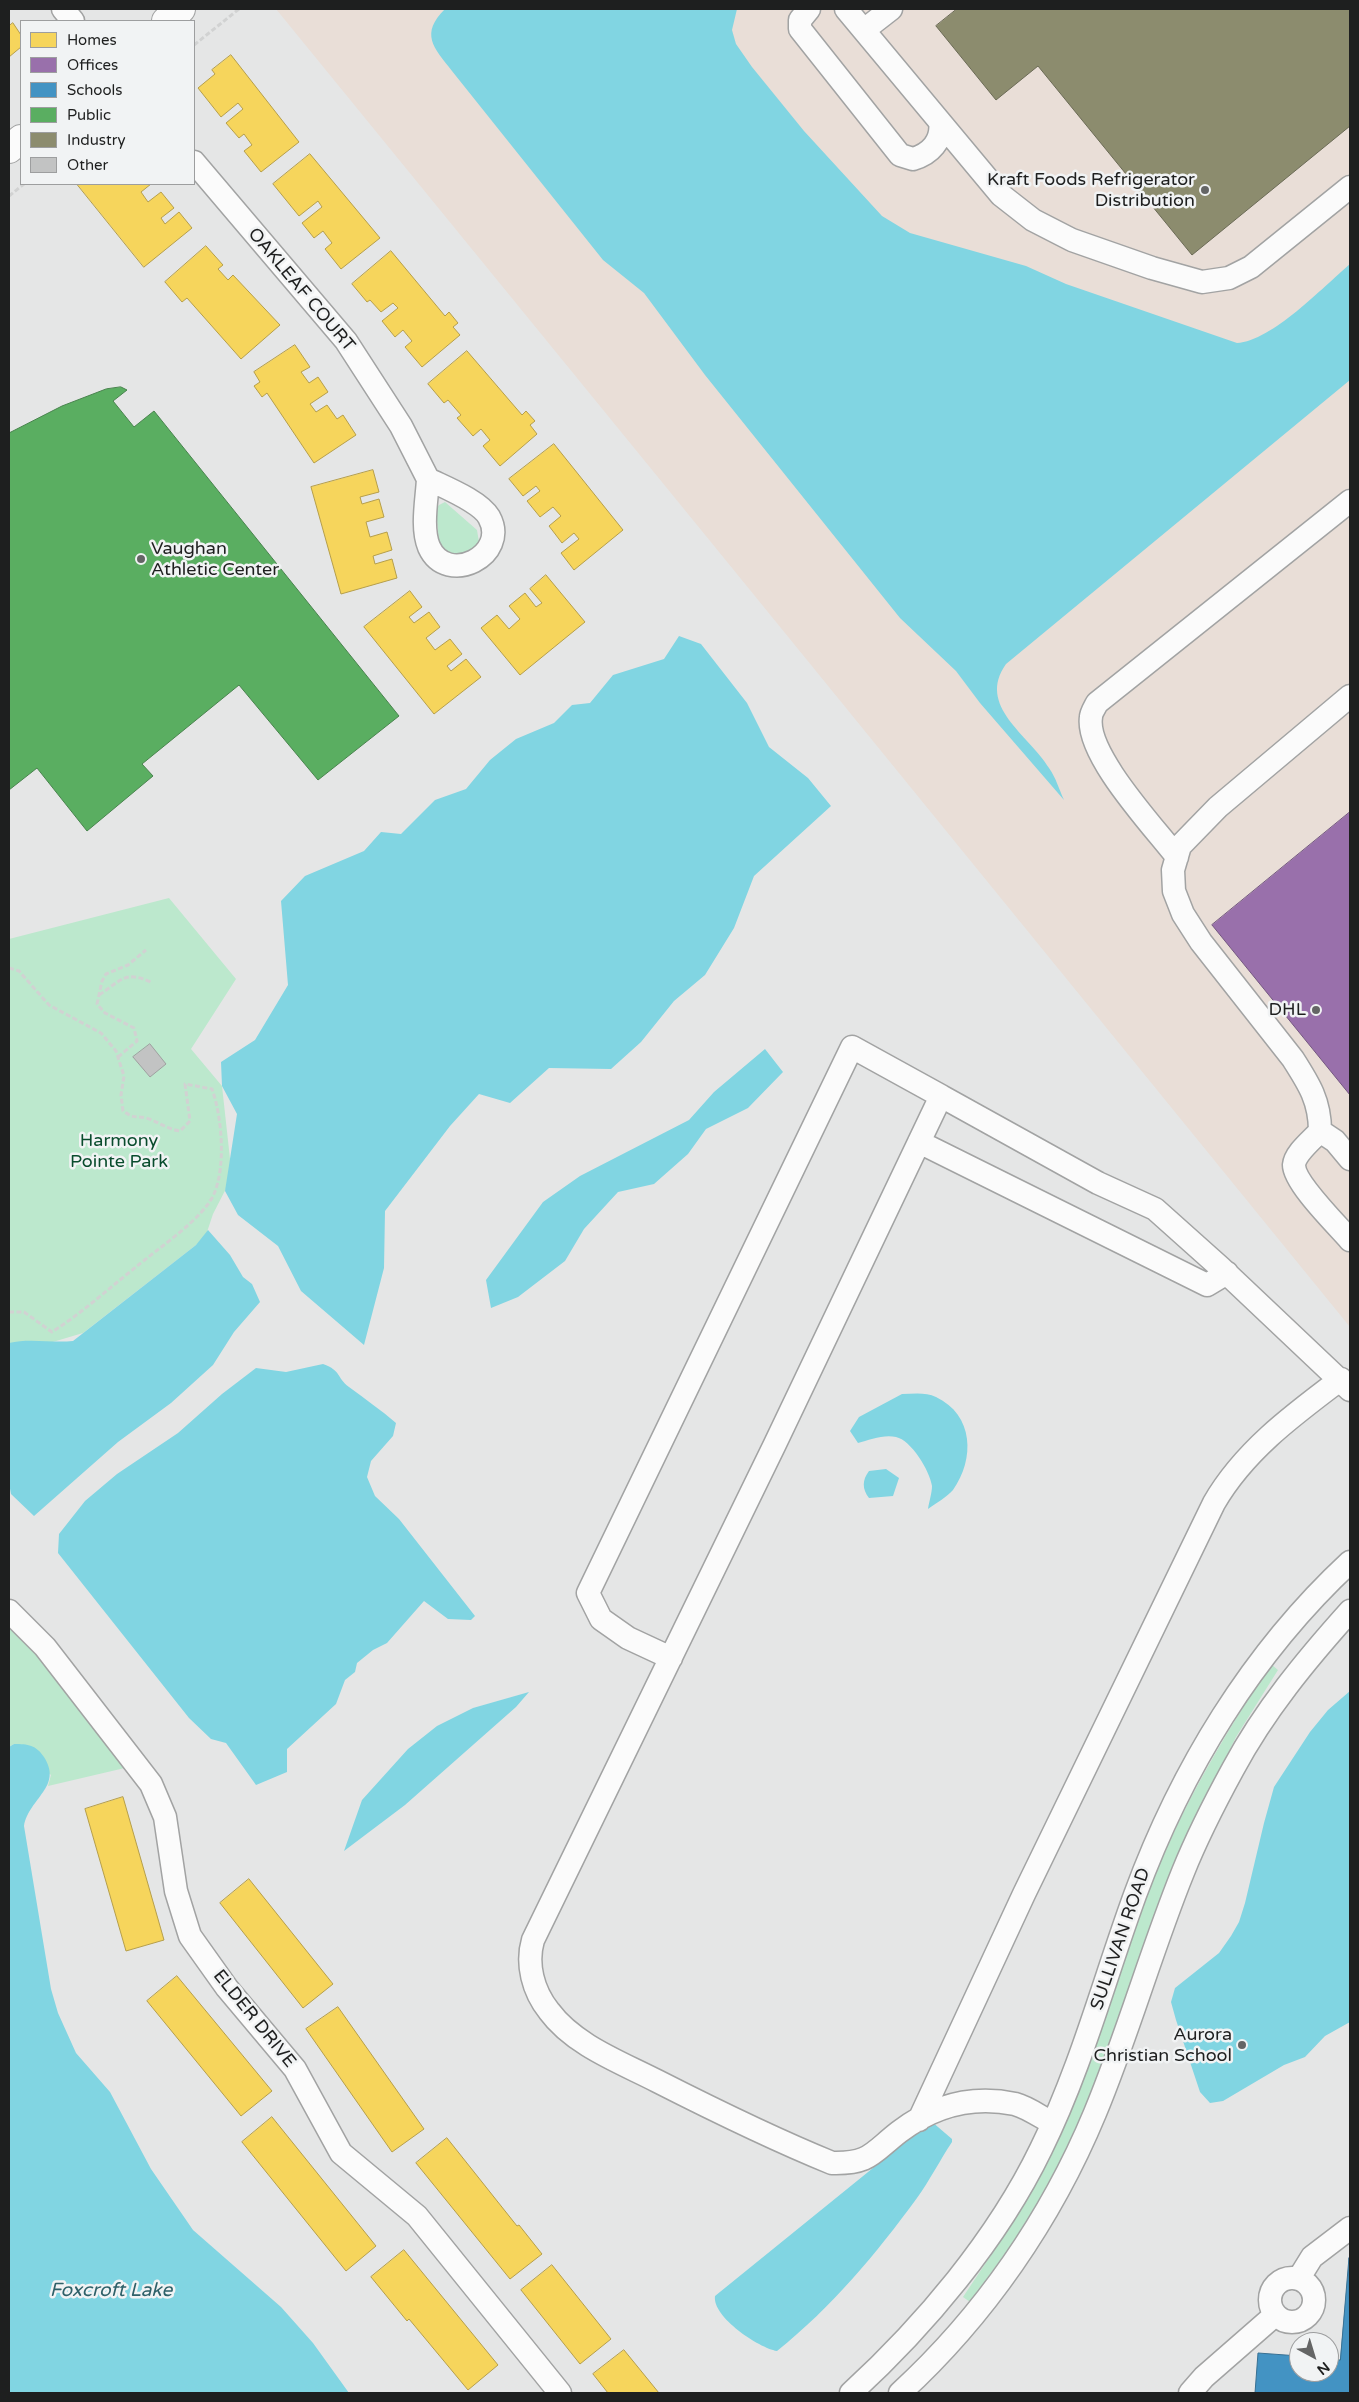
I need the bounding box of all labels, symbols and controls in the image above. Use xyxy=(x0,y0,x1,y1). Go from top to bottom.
legend xyxy=(20,20,195,185)
text: Homes xyxy=(67,31,117,49)
text: Offices xyxy=(67,56,118,74)
text: Schools xyxy=(67,81,123,99)
text: Public xyxy=(67,106,111,124)
text: Industry xyxy=(67,131,126,149)
text: Other xyxy=(67,156,108,174)
place label: Kraft Foods Refrigerator Distribution xyxy=(987,169,1195,212)
marker: Kraft Foods Refrigerator Distribution xyxy=(1199,184,1211,196)
street label: OAKLEAF COURT xyxy=(243,224,359,356)
place label: Vaughan Athletic Center xyxy=(151,538,279,580)
marker: Vaughan Athletic Center xyxy=(135,553,147,565)
place label: DHL xyxy=(1269,999,1306,1021)
marker: DHL xyxy=(1310,1004,1322,1016)
park label: Harmony Pointe Park xyxy=(70,1130,168,1172)
street label: SULLIVAN ROAD xyxy=(1087,1865,1155,2013)
street label: ELDER DRIVE xyxy=(208,1966,300,2072)
place label: Aurora Christian School xyxy=(1093,2024,1232,2066)
marker: Aurora Christian School xyxy=(1236,2039,1248,2051)
water label: Foxcroft Lake xyxy=(50,2280,172,2302)
north arrow xyxy=(1289,2332,1339,2382)
text: N xyxy=(1313,2358,1333,2378)

